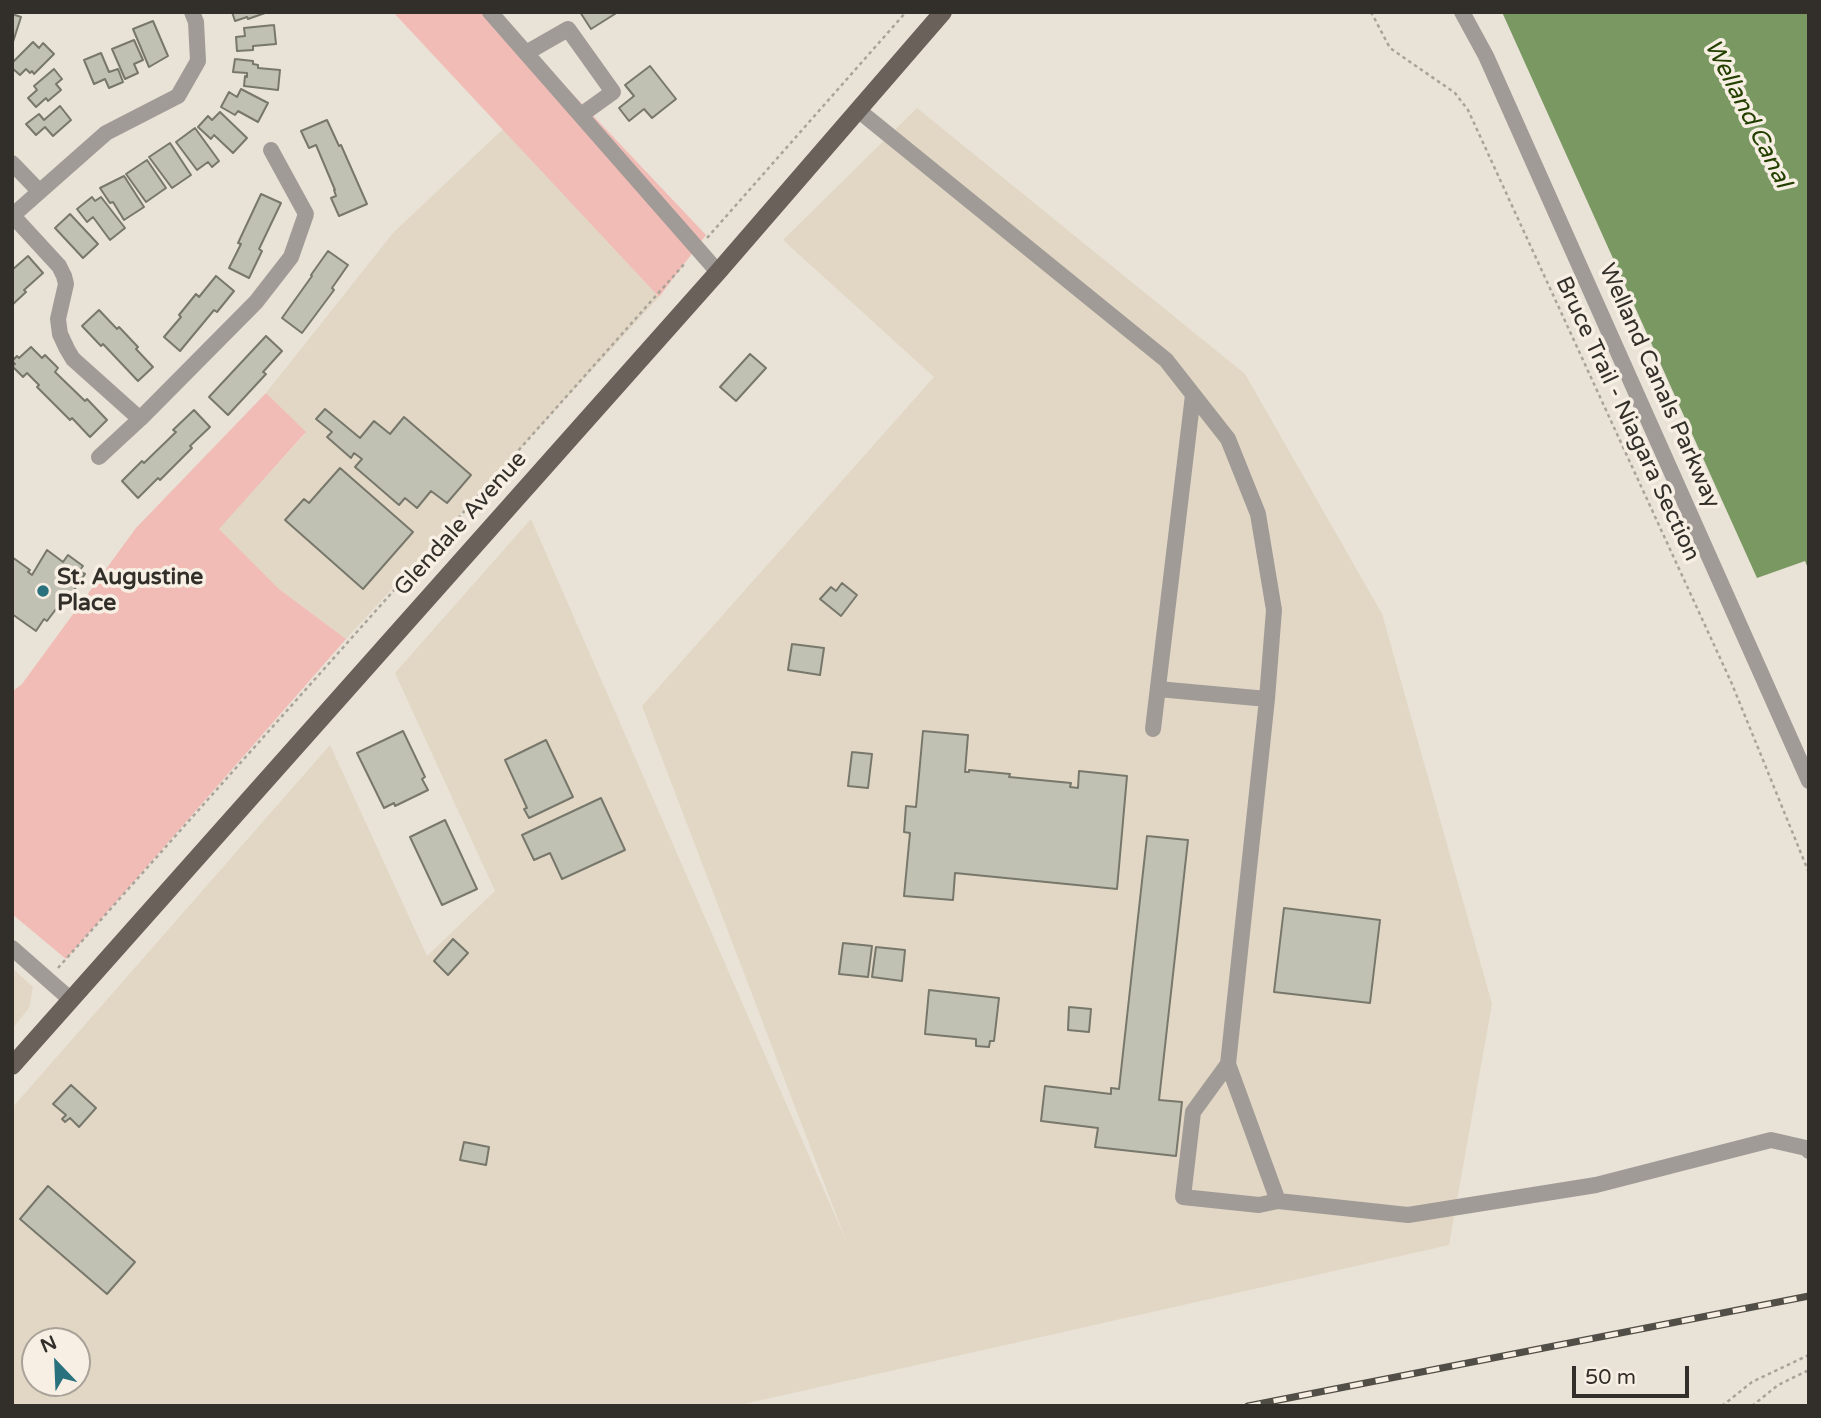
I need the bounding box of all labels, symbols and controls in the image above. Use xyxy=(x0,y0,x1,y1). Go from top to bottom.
water label: Welland Canal xyxy=(1697,35,1797,193)
street label: Welland Canals Parkway xyxy=(1593,259,1725,513)
street label: Bruce Trail - Niagara Section xyxy=(1549,272,1705,566)
street label: Glendale Avenue xyxy=(389,446,533,602)
place label: St. Augustine Place xyxy=(57,564,203,618)
marker: St. Augustine Place xyxy=(35,583,51,599)
north arrow xyxy=(21,1327,91,1397)
text: N xyxy=(37,1331,60,1358)
scale bar xyxy=(1576,1352,1693,1396)
text: 50 m xyxy=(1585,1365,1636,1390)

